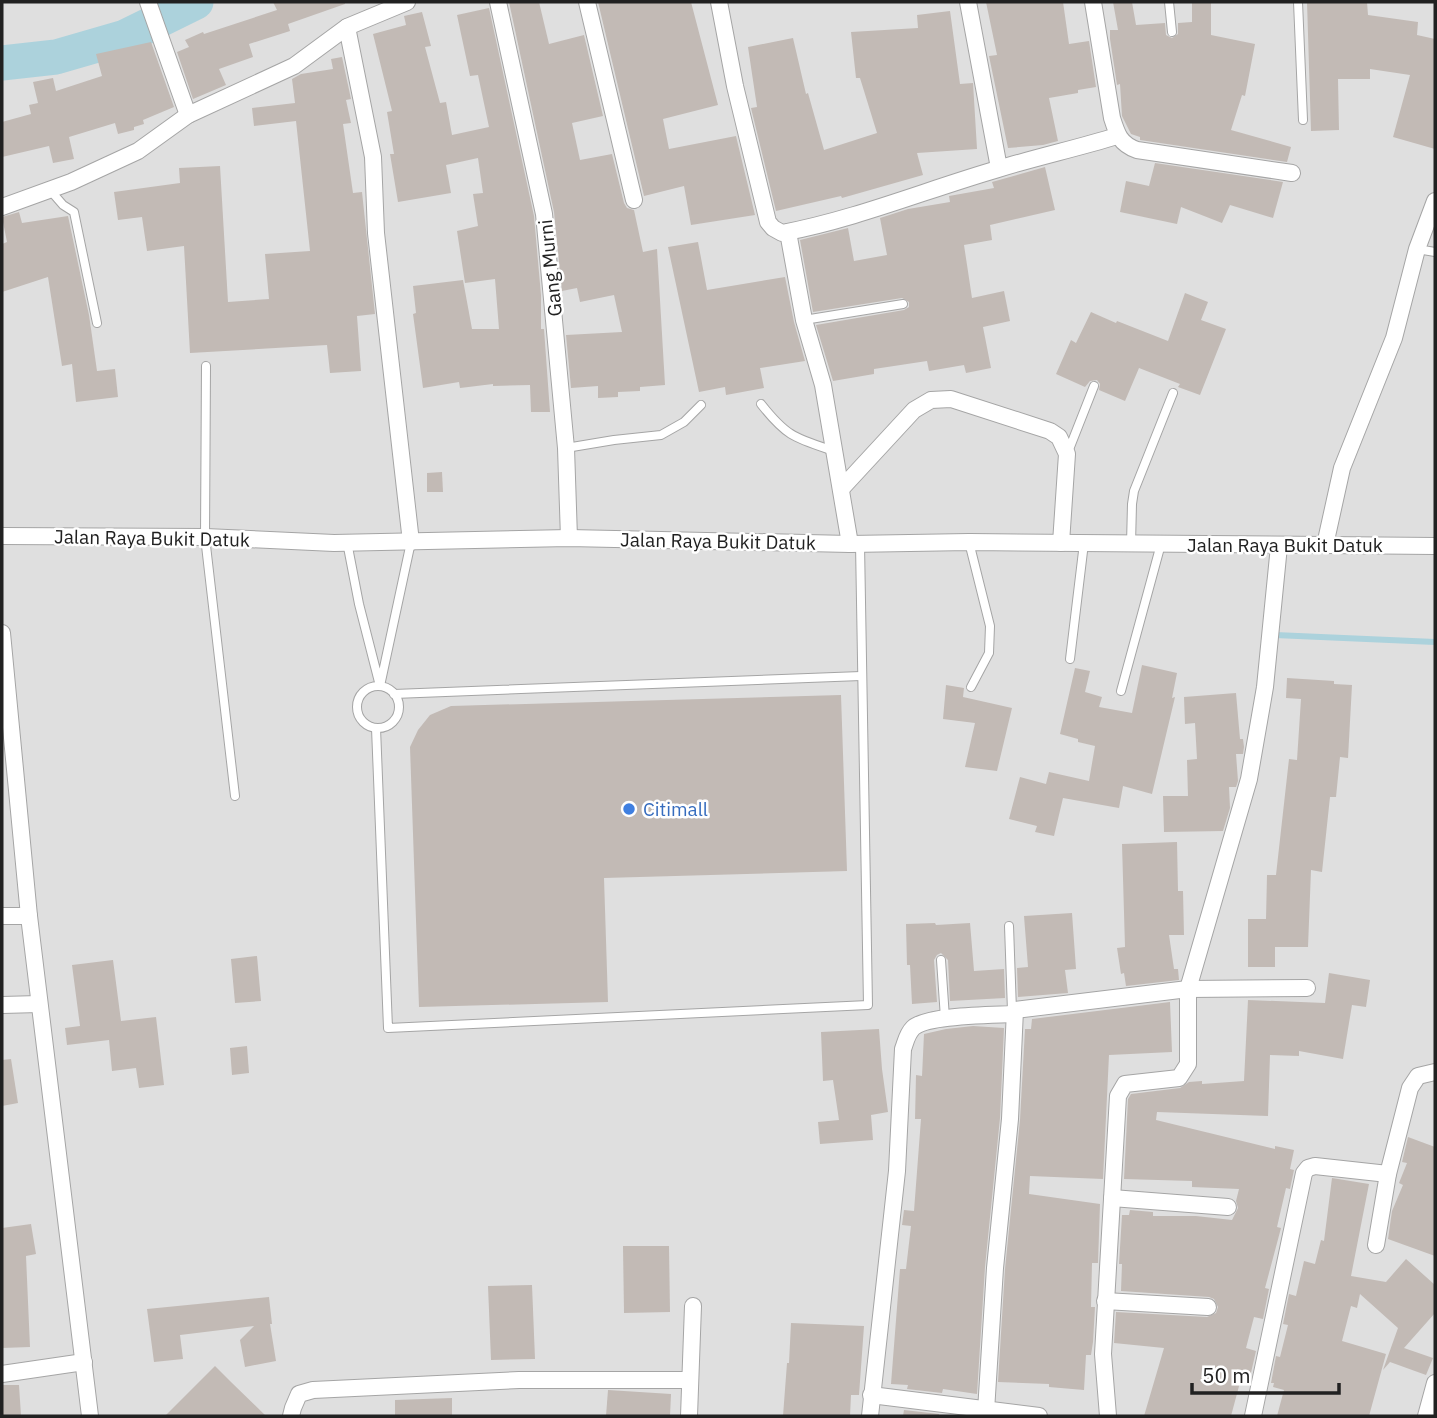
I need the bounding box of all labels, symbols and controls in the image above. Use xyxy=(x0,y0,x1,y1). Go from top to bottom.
street label: Gang Murni xyxy=(533,218,567,318)
street label: Jalan Raya Bukit Datuk xyxy=(54,524,250,552)
street label: Jalan Raya Bukit Datuk xyxy=(620,527,816,555)
street label: Jalan Raya Bukit Datuk xyxy=(1187,533,1383,557)
place label: Citimall xyxy=(643,797,708,821)
marker: Citimall xyxy=(621,801,637,817)
scale bar xyxy=(1192,1352,1339,1396)
text: 50 m xyxy=(1202,1361,1251,1389)

